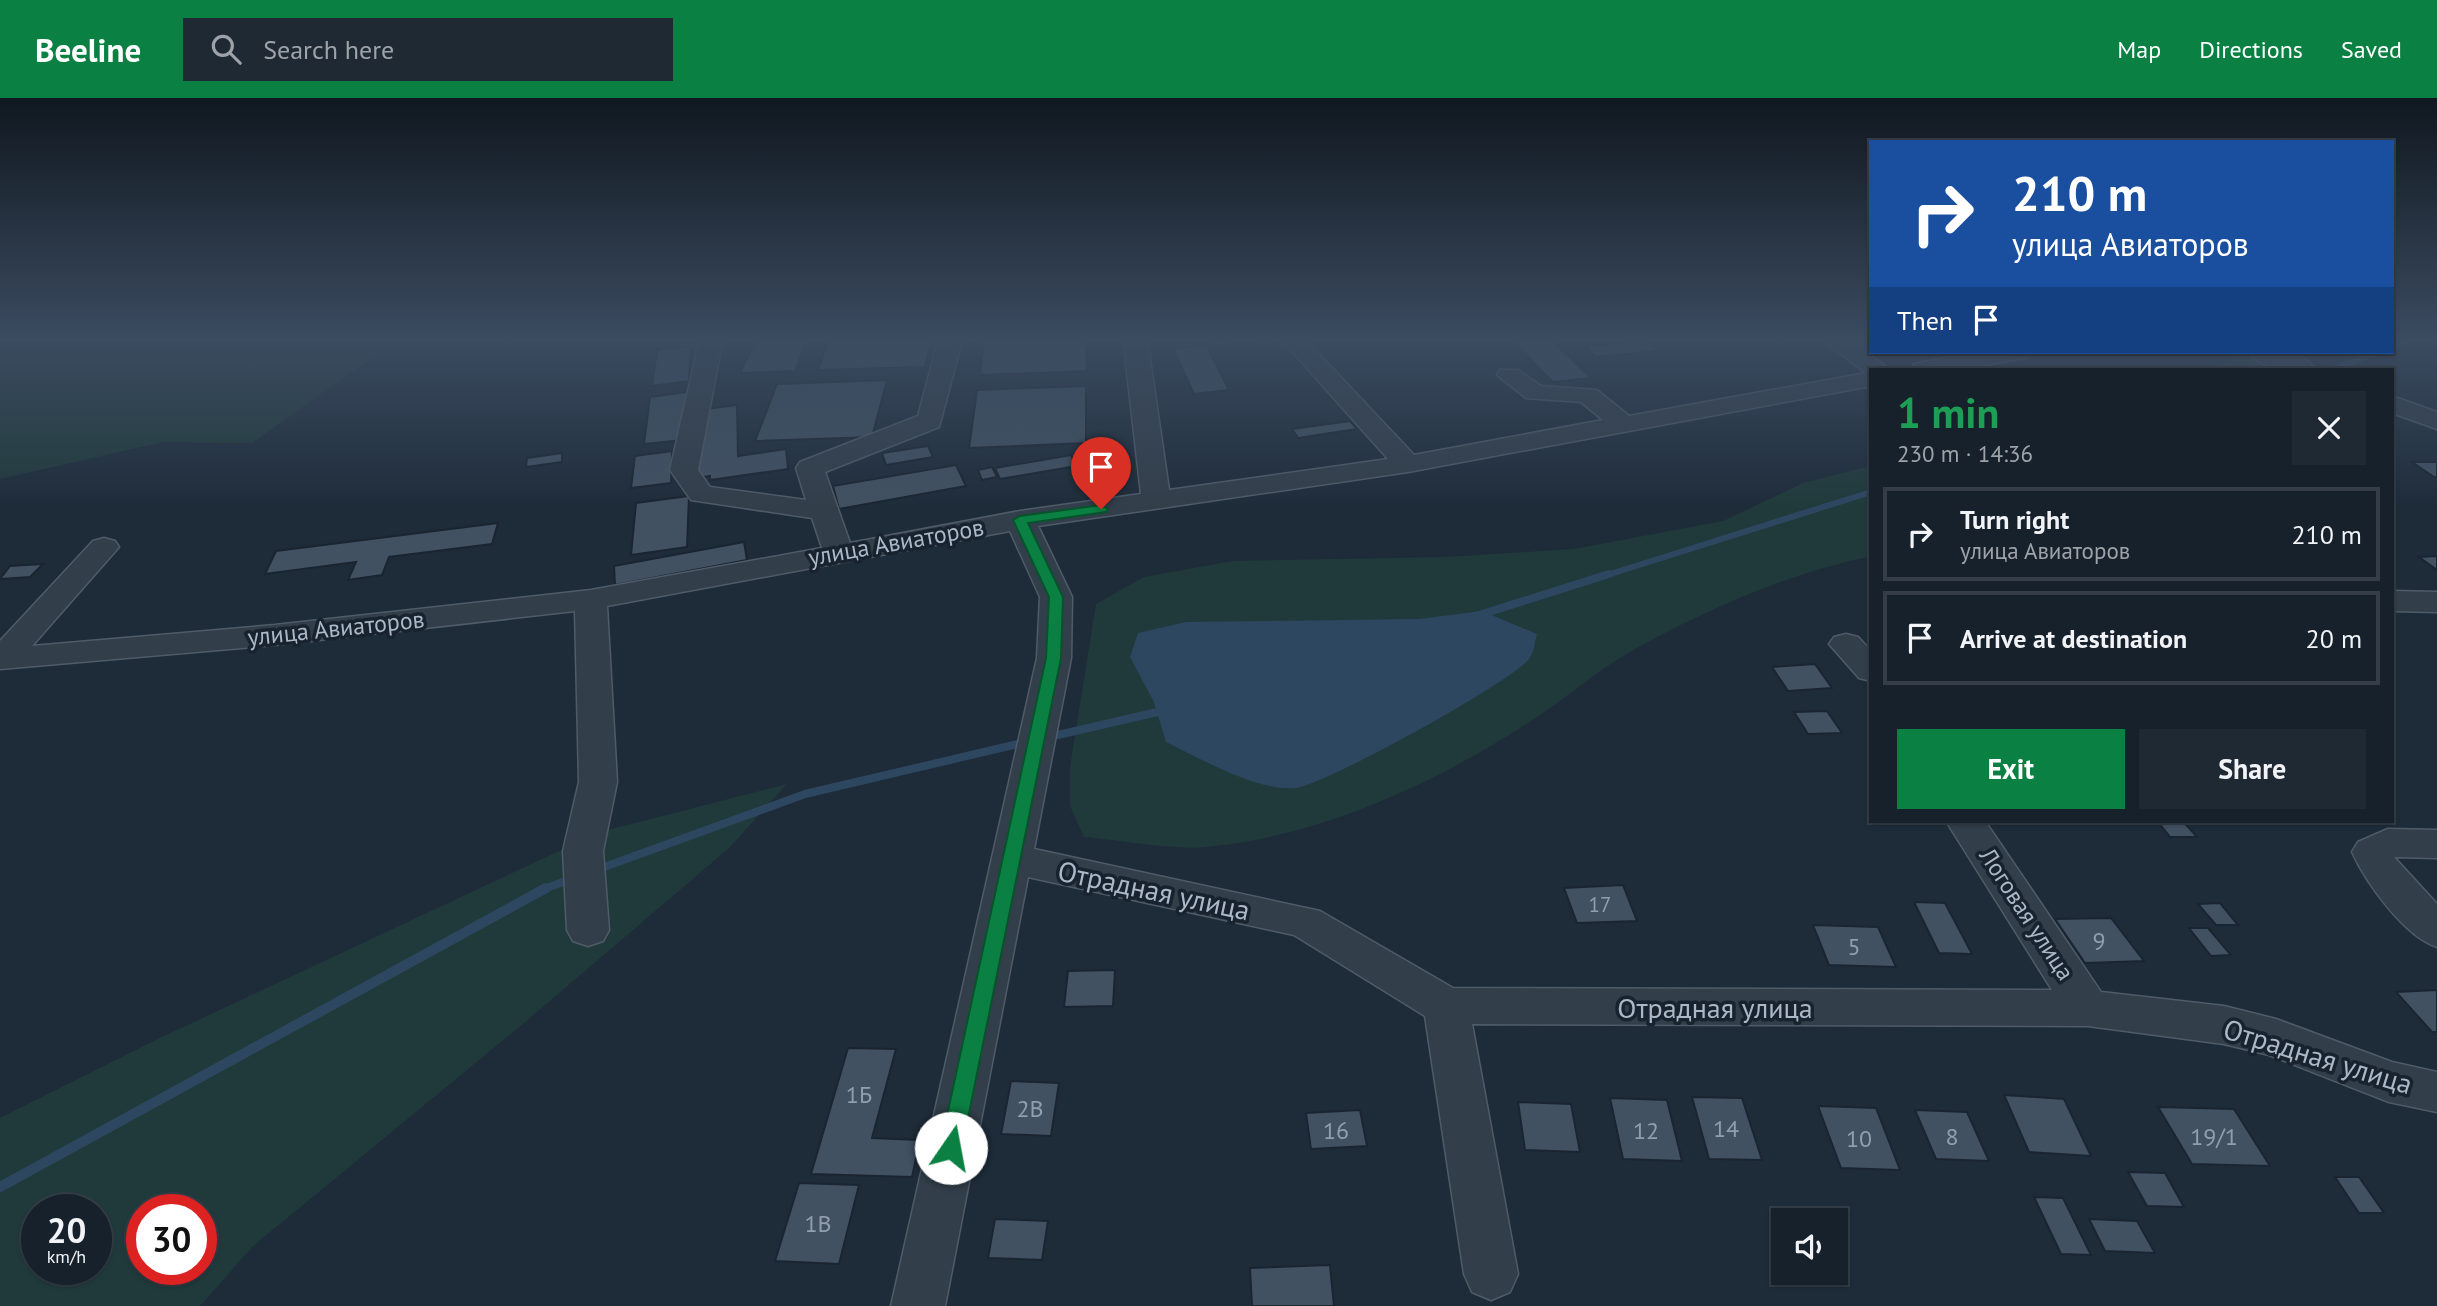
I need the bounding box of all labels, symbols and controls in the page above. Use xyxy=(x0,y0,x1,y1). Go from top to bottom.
search box xyxy=(183,18,673,81)
text: Beeline xyxy=(35,28,141,71)
icon: search xyxy=(207,30,245,68)
text: Search here xyxy=(263,33,394,66)
text: Map xyxy=(2117,34,2161,65)
text: Directions xyxy=(2199,34,2303,65)
text: Saved xyxy=(2341,34,2402,65)
text: 210 m xyxy=(2012,161,2147,225)
icon: right xyxy=(1897,168,1988,259)
text: улица Авиаторов xyxy=(2012,223,2249,265)
icon: arrive xyxy=(1967,301,2005,339)
text: Then xyxy=(1897,304,1953,337)
text: 1 min xyxy=(1897,385,1999,440)
button: close xyxy=(2292,391,2366,465)
pin xyxy=(1071,437,1131,509)
text: 230 m · 14:36 xyxy=(1897,439,2033,468)
icon: arrive xyxy=(1082,448,1120,486)
text: Turn right xyxy=(1960,503,2069,536)
street label: улица Авиаторов xyxy=(806,511,986,573)
icon: right xyxy=(1901,515,1939,553)
text: 210 m xyxy=(2291,518,2362,551)
text: улица Авиаторов xyxy=(1960,536,2130,565)
street label: улица Авиаторов xyxy=(246,603,426,653)
icon: arrive xyxy=(1901,619,1939,657)
text: Arrive at destination xyxy=(1960,622,2187,655)
text: 20 m xyxy=(2306,622,2362,655)
button: Exit xyxy=(1897,729,2125,809)
button: Share xyxy=(2139,729,2366,809)
street label: Логовая улица xyxy=(1972,841,2081,986)
street label: Отрадная улица xyxy=(1055,852,1253,928)
house number: 17 xyxy=(1589,891,1611,918)
house number: 9 xyxy=(2092,925,2106,956)
house number: 5 xyxy=(1847,931,1861,962)
street label: Отрадная улица xyxy=(1617,989,1813,1026)
street label: Отрадная улица xyxy=(2219,1010,2417,1102)
house number: 1Б xyxy=(846,1079,872,1110)
house number: 2В xyxy=(1016,1093,1044,1124)
position arrow xyxy=(914,1111,988,1185)
house number: 14 xyxy=(1713,1113,1739,1144)
house number: 16 xyxy=(1323,1115,1349,1146)
house number: 12 xyxy=(1633,1115,1659,1146)
house number: 8 xyxy=(1945,1121,1959,1152)
house number: 19/1 xyxy=(2190,1121,2238,1152)
house number: 10 xyxy=(1846,1123,1872,1154)
speed limit sign: 30 xyxy=(126,1194,217,1285)
text: 20 xyxy=(47,1207,86,1253)
house number: 1В xyxy=(804,1208,832,1239)
map controls xyxy=(1771,1208,1848,1285)
button: sound xyxy=(1771,1208,1848,1285)
text: km/h xyxy=(47,1245,86,1268)

